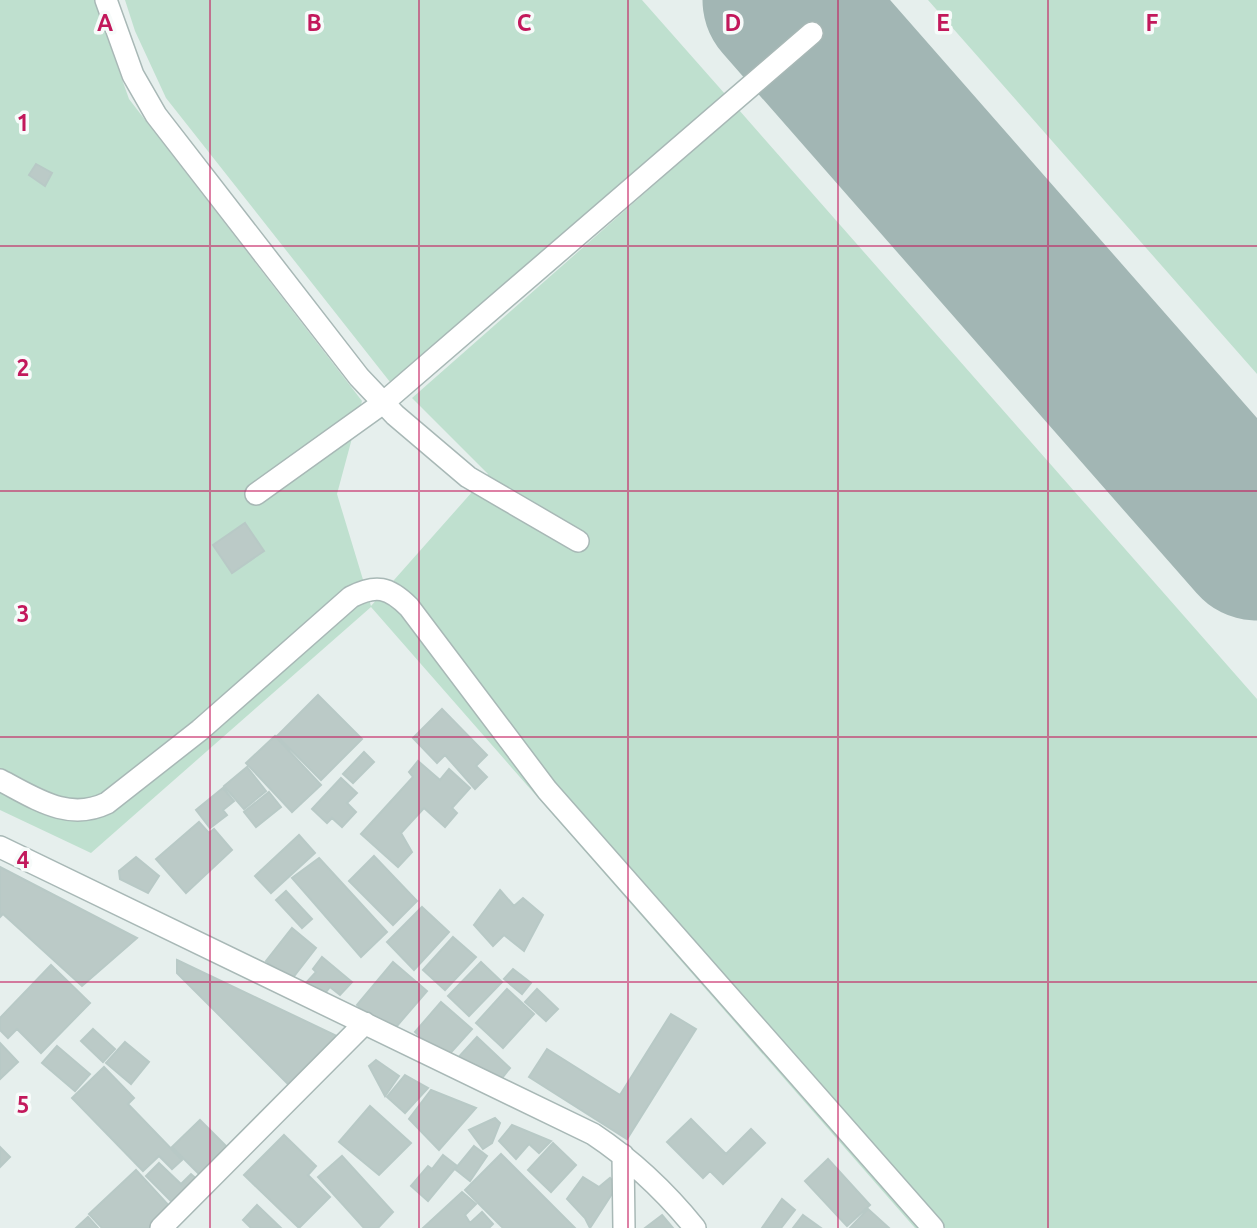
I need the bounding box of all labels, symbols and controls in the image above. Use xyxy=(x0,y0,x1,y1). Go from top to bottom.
text: A xyxy=(97,10,113,35)
text: B xyxy=(306,10,322,35)
text: C xyxy=(517,10,532,35)
text: D xyxy=(725,10,741,35)
text: E xyxy=(936,10,950,35)
text: F xyxy=(1146,10,1159,35)
text: 1 xyxy=(17,110,29,135)
text: 2 xyxy=(17,355,29,380)
text: 3 xyxy=(17,601,29,626)
text: 4 xyxy=(17,847,30,872)
text: 5 xyxy=(17,1092,29,1117)

